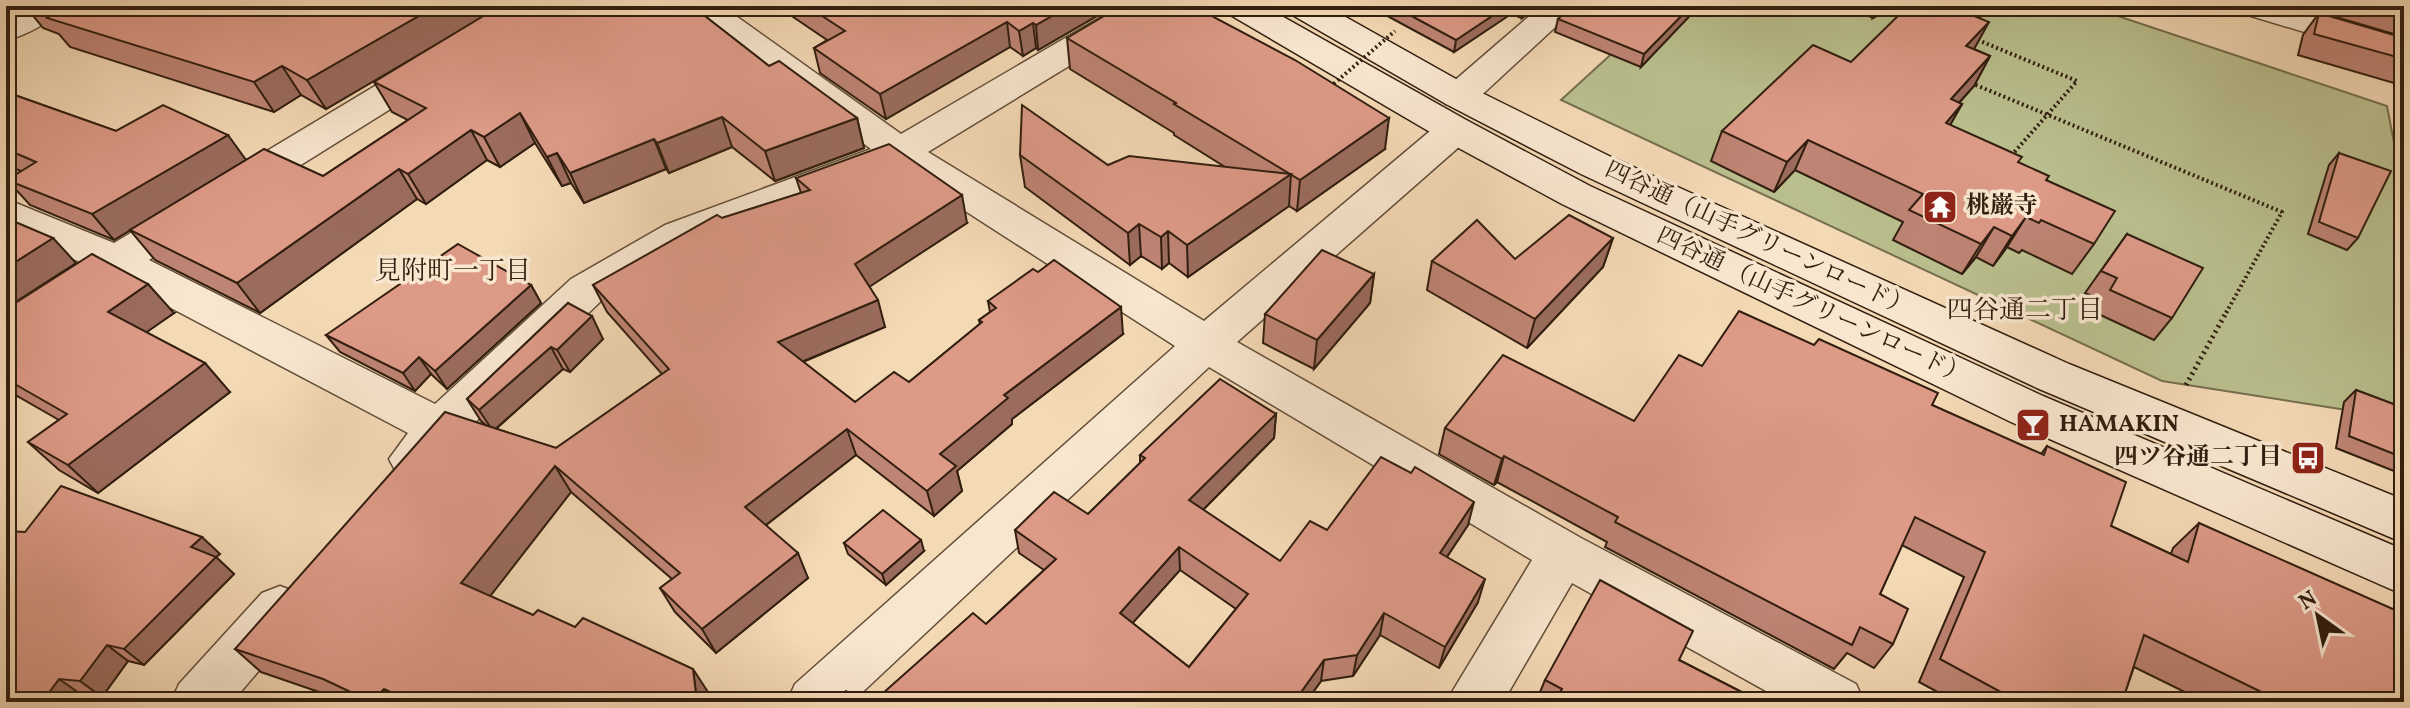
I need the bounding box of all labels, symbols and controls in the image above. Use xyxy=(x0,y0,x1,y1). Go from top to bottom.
street label: 四谷通（山手グリーンロード） xyxy=(1599,154,1917,326)
temple icon: 桃巌寺 xyxy=(1921,188,1959,226)
place label: 桃巌寺 xyxy=(1966,190,2038,224)
street label: 四谷通 （山手グリーンロード） xyxy=(1651,220,1973,394)
district label: 見附町一丁目 xyxy=(375,254,531,290)
district label: 四谷通二丁目 xyxy=(1947,293,2103,329)
bar icon: HAMAKIN xyxy=(2014,406,2052,444)
place label: HAMAKIN xyxy=(2059,408,2179,442)
bus stop icon: 四ツ谷通二丁目 xyxy=(2289,439,2327,477)
place label: 四ツ谷通二丁目 xyxy=(2114,441,2282,475)
north arrow xyxy=(2278,576,2358,656)
text: N xyxy=(2293,584,2324,619)

